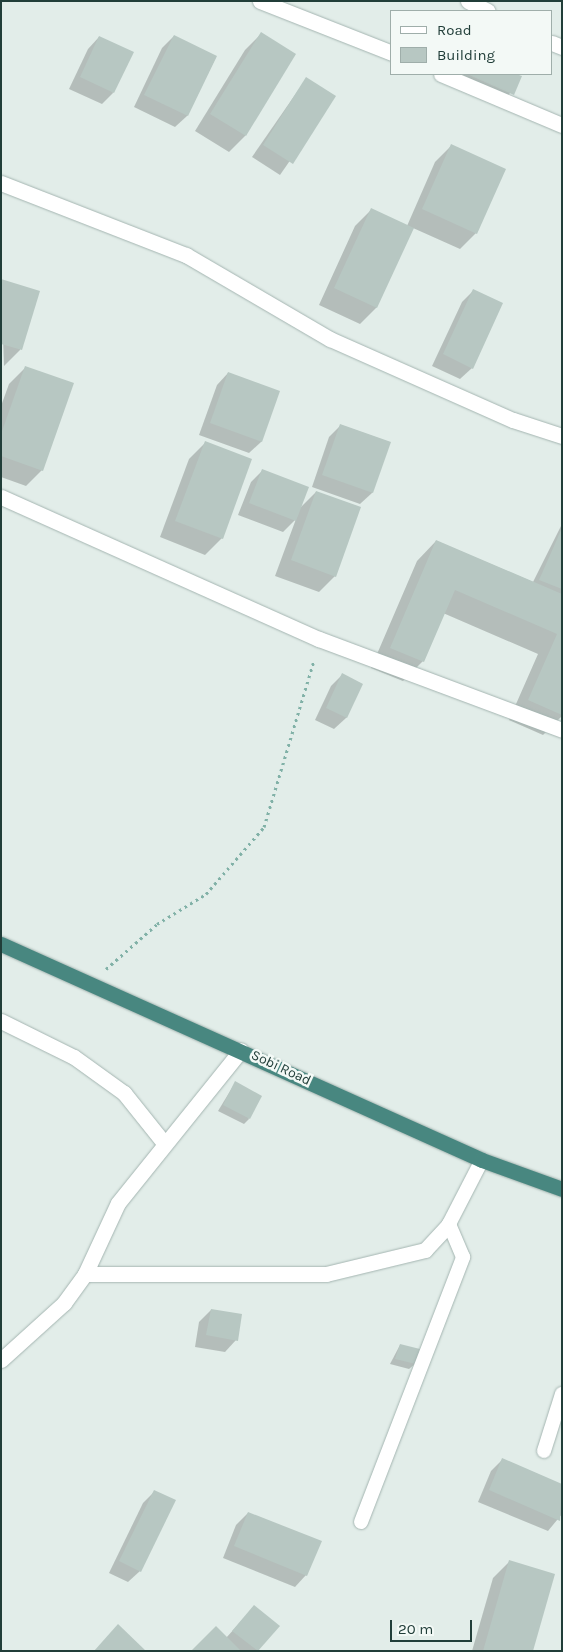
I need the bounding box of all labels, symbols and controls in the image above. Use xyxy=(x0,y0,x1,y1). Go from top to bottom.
legend xyxy=(390,10,553,75)
text: Road xyxy=(437,21,472,39)
text: Building xyxy=(437,46,495,64)
street label: Sobi Road xyxy=(248,1047,314,1089)
scale bar xyxy=(393,1610,476,1642)
text: 20 m xyxy=(398,1620,433,1638)

